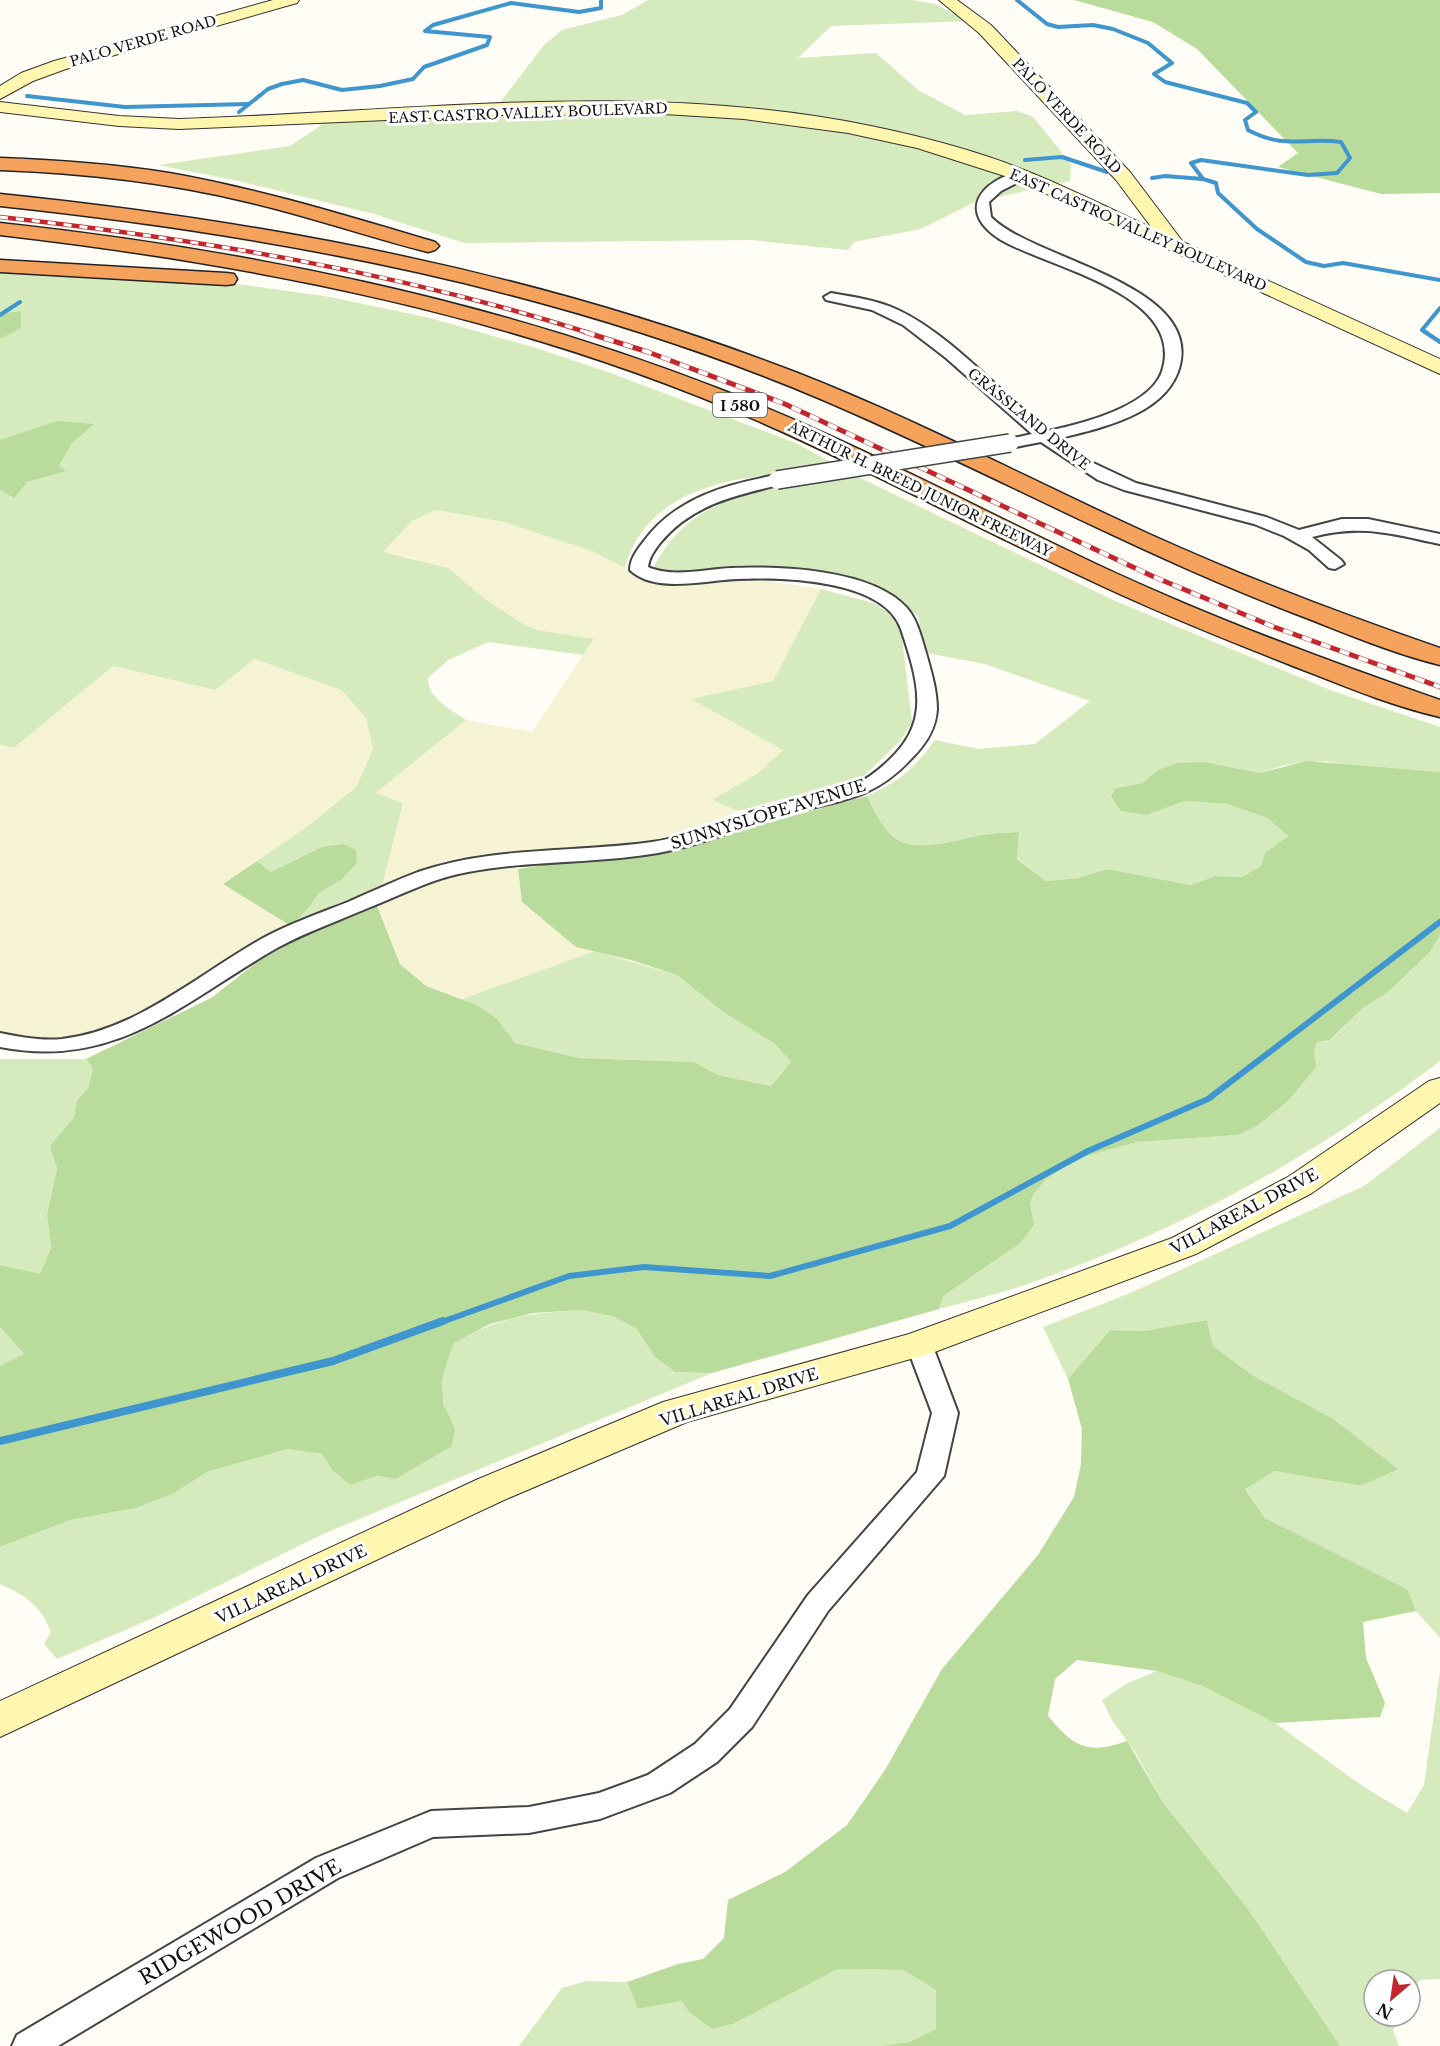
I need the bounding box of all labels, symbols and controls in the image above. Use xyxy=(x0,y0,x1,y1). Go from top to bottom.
street label: PALO VERDE ROAD xyxy=(68,11,218,71)
street label: PALO VERDE ROAD xyxy=(1009,54,1125,178)
street label: EAST CASTRO VALLEY BOULEVARD xyxy=(388,99,668,127)
street label: EAST CASTRO VALLEY BOULEVARD xyxy=(1007,165,1269,295)
street label: GRASSLAND DRIVE xyxy=(964,364,1094,474)
road number: I 580 xyxy=(713,393,767,417)
street label: ARTHUR H. BREED JUNIOR FREEWAY xyxy=(784,417,1055,561)
street label: SUNNYSLOPE AVENUE xyxy=(668,775,868,853)
street label: VILLAREAL DRIVE xyxy=(1166,1164,1321,1259)
street label: VILLAREAL DRIVE xyxy=(656,1363,821,1431)
street label: VILLAREAL DRIVE xyxy=(211,1540,370,1628)
street label: RIDGEWOOD DRIVE xyxy=(135,1854,345,1990)
north arrow xyxy=(1362,1968,1422,2028)
text: N xyxy=(1373,1999,1396,2024)

